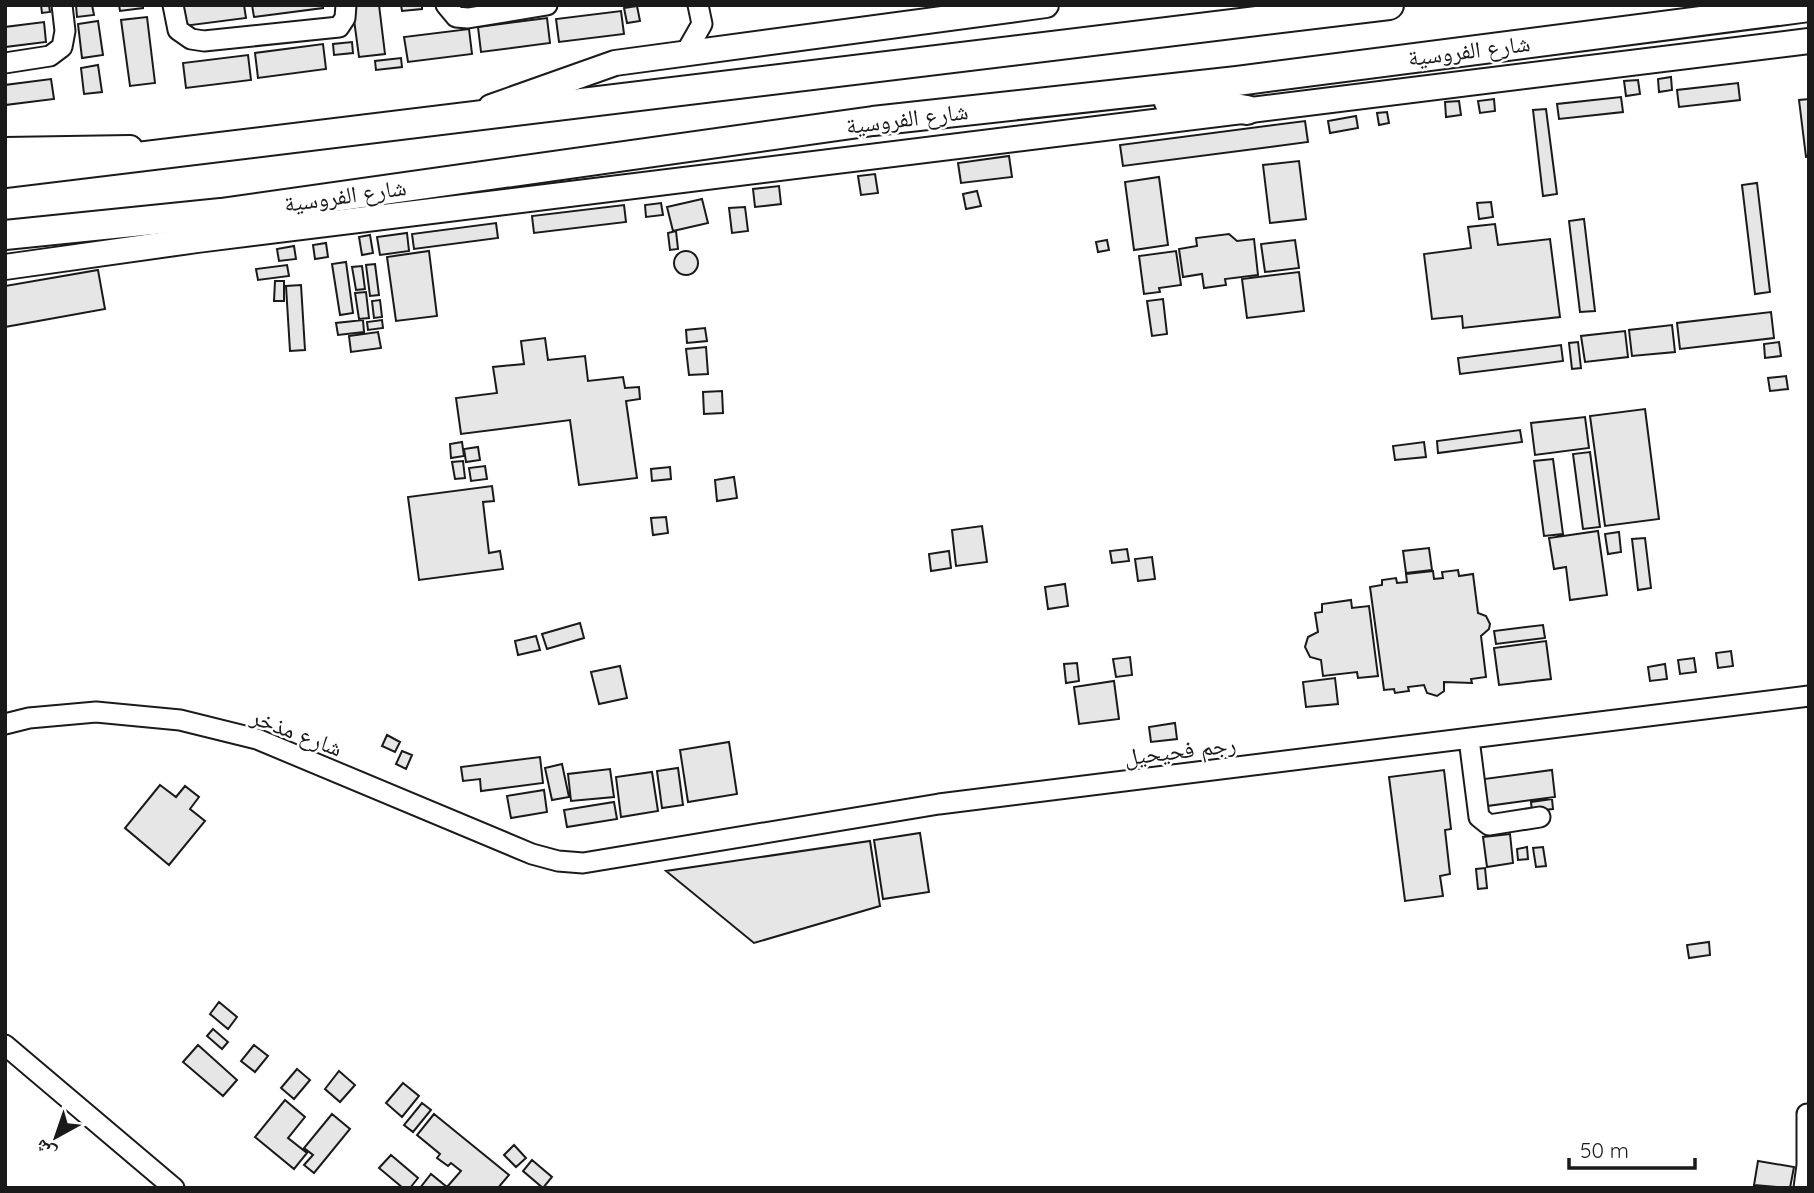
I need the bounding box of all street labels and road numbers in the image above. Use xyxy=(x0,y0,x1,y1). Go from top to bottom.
street label: شارع الفروسية xyxy=(1406,28,1532,73)
street label: شارع الفروسية xyxy=(844,96,970,141)
street label: شارع الفروسية xyxy=(282,172,408,219)
street label: شارع مذخر xyxy=(246,701,347,764)
street label: رجم فحيحيل xyxy=(1122,729,1238,773)

